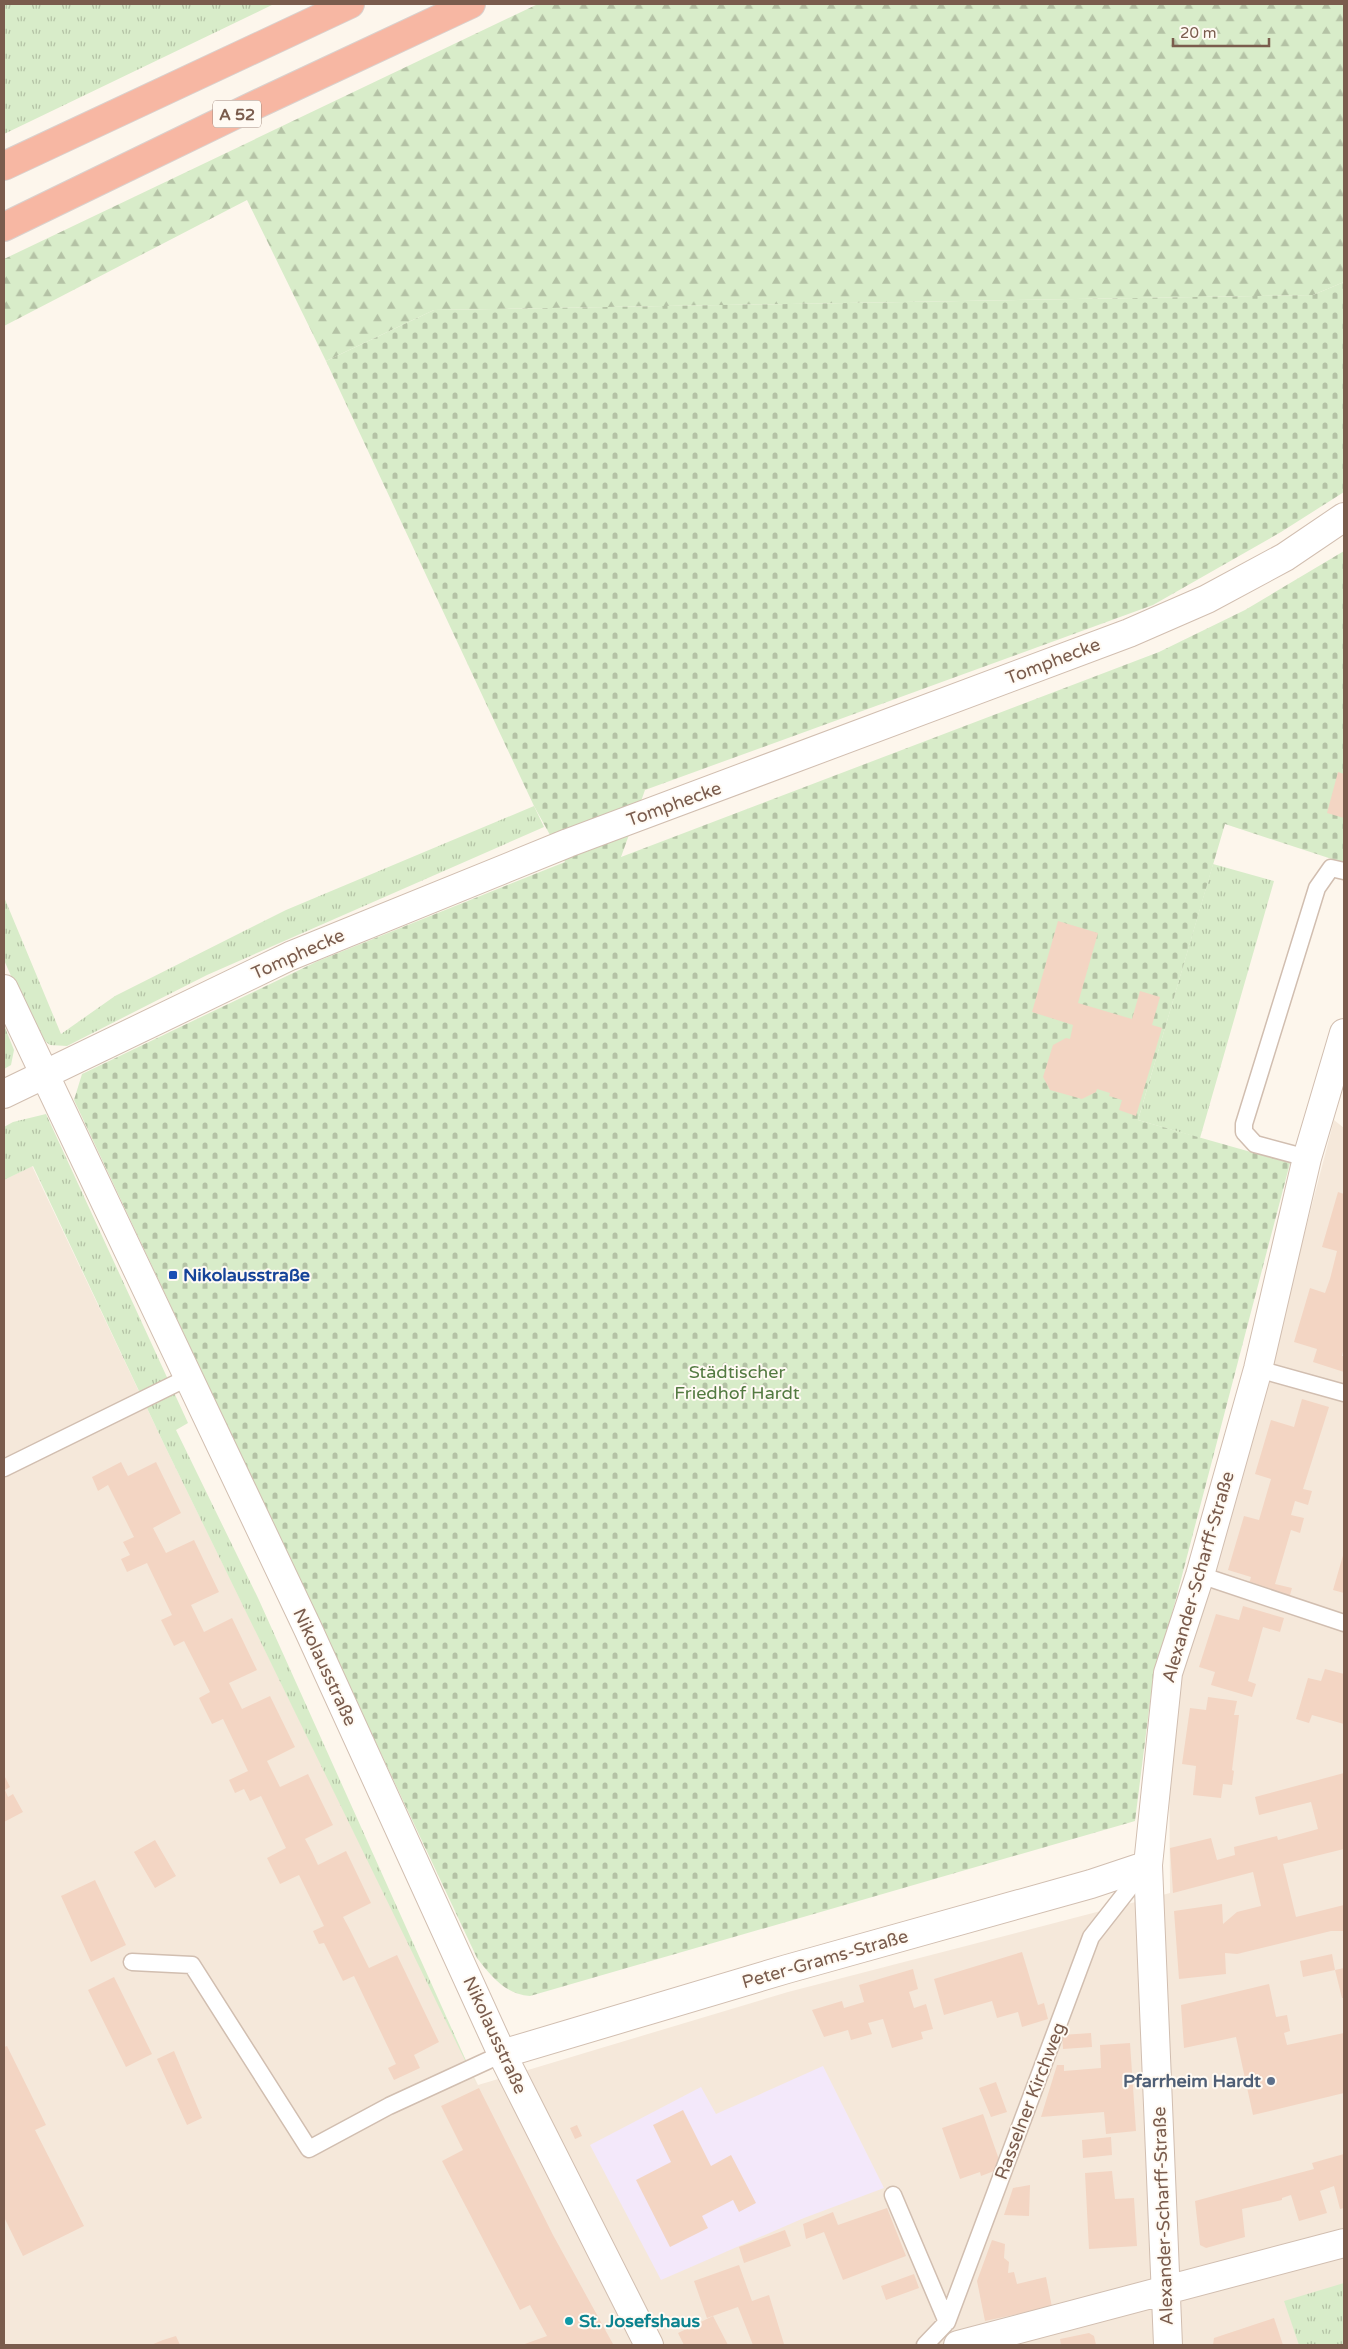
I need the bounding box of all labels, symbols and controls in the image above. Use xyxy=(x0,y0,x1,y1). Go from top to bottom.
scale bar xyxy=(1173,15,1269,47)
text: 20 m xyxy=(1180,24,1217,42)
road number: A 52 xyxy=(213,100,261,128)
street label: Tomphecke xyxy=(1003,633,1103,689)
street label: Tomphecke xyxy=(624,777,724,831)
street label: Tomphecke xyxy=(248,924,348,984)
place label: Nikolausstraße xyxy=(183,1264,310,1286)
marker: Nikolausstraße xyxy=(167,1269,179,1281)
park label: Städtischer Friedhof Hardt xyxy=(674,1361,800,1404)
street label: Alexander-Scharff-Straße xyxy=(1157,1469,1239,1685)
street label: Nikolausstraße xyxy=(288,1605,362,1729)
street label: Peter-Grams-Straße xyxy=(739,1925,911,1993)
street label: Nikolausstraße xyxy=(458,1973,532,2097)
street label: Rasselner Kirchweg xyxy=(990,2019,1070,2183)
place label: Pfarrheim Hardt xyxy=(1123,2070,1261,2092)
marker: Pfarrheim Hardt xyxy=(1265,2075,1277,2087)
street label: Alexander-Scharff-Straße xyxy=(1148,2106,1178,2326)
place label: St. Josefshaus xyxy=(579,2310,701,2332)
marker: St. Josefshaus xyxy=(563,2315,575,2327)

